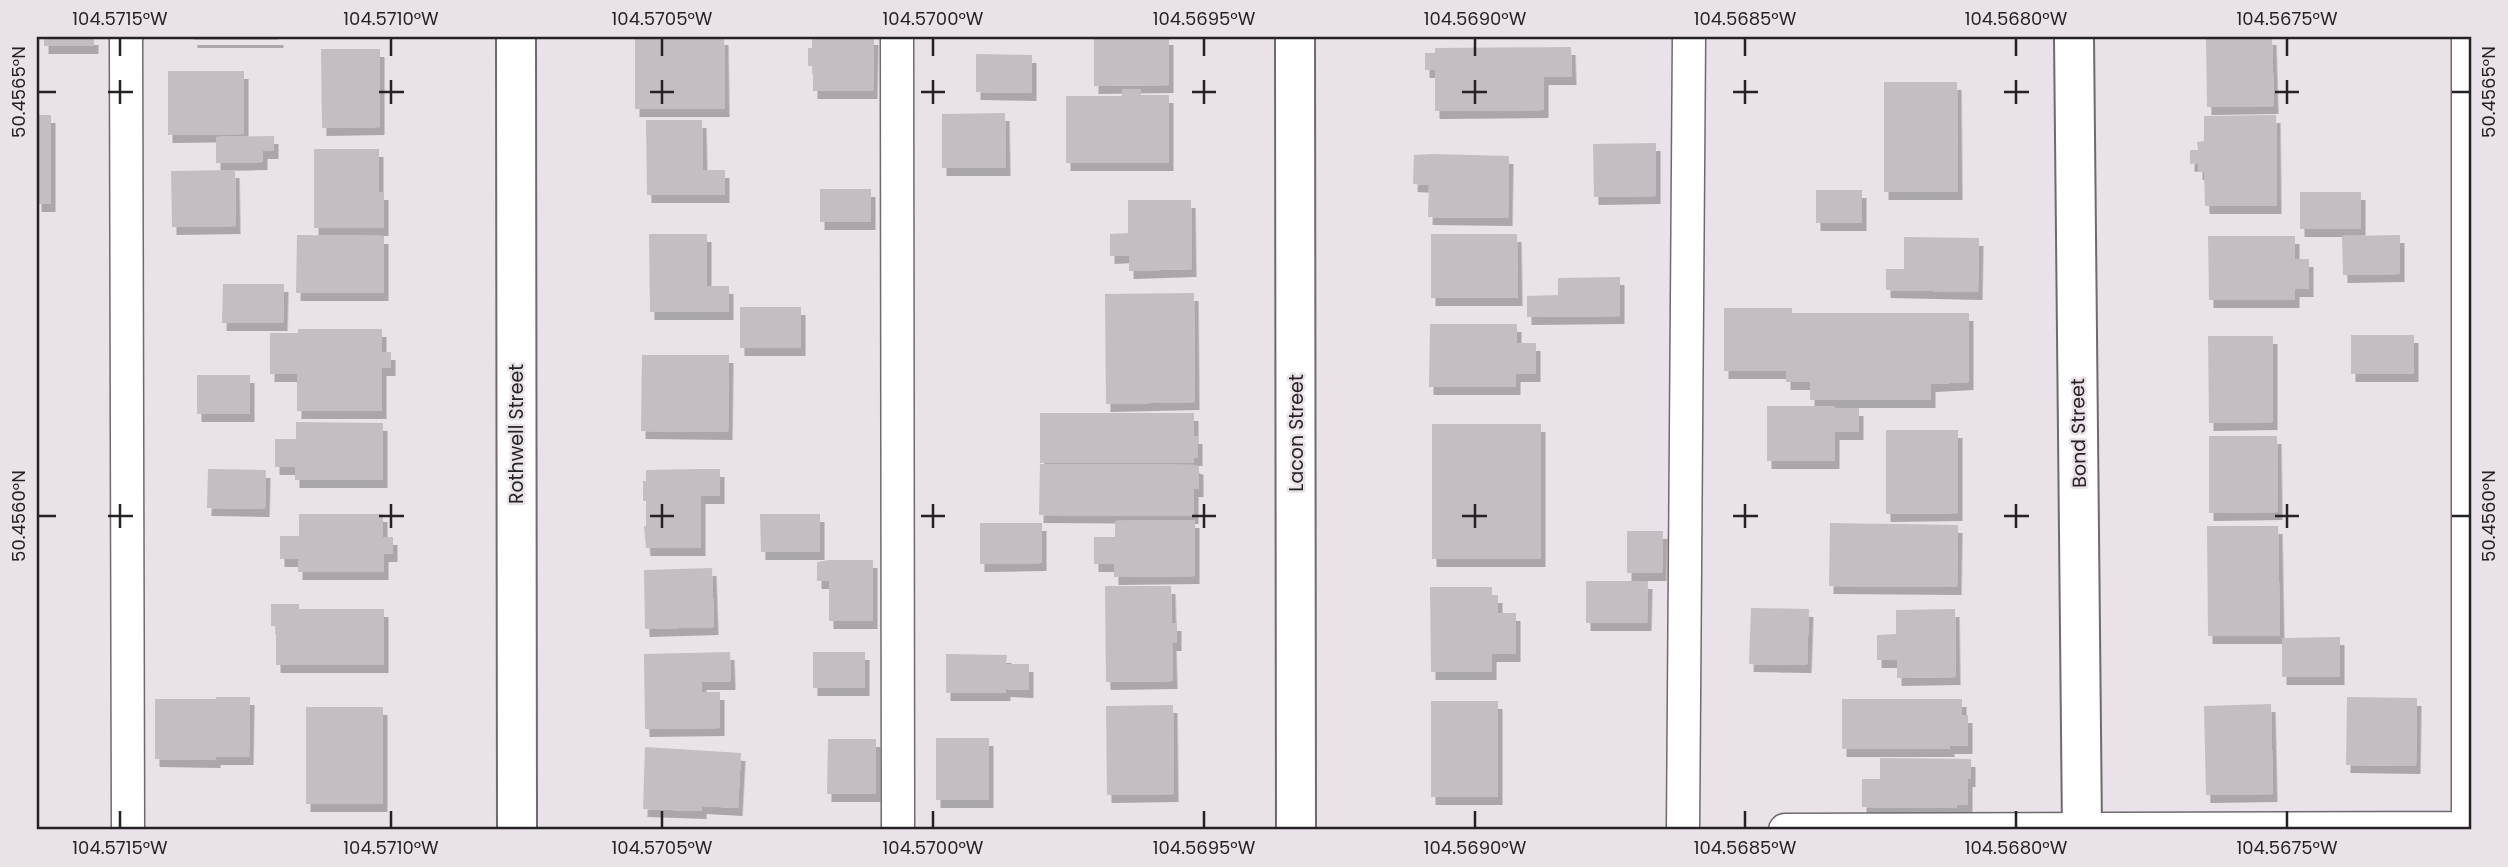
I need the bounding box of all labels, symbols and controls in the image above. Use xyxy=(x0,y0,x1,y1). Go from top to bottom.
text: 104.5715°W xyxy=(72,6,168,31)
text: 104.5710°W xyxy=(343,6,439,31)
text: 104.5705°W xyxy=(612,6,713,31)
text: 104.5700°W xyxy=(883,6,984,31)
text: 104.5695°W xyxy=(1153,6,1256,31)
text: 104.5690°W xyxy=(1424,6,1527,31)
text: 104.5685°W xyxy=(1694,6,1797,31)
text: 104.5680°W xyxy=(1965,6,2068,31)
text: 104.5675°W xyxy=(2237,6,2338,31)
text: 50.4565°N xyxy=(6,46,31,138)
text: 50.4565°N xyxy=(2476,46,2501,138)
street label: Rothwell Street xyxy=(503,364,530,504)
street label: Lacon Street xyxy=(1283,374,1310,492)
street label: Bond Street xyxy=(2064,378,2093,488)
text: 50.4560°N xyxy=(6,470,31,562)
text: 50.4560°N xyxy=(2476,470,2501,562)
text: 104.5715°W xyxy=(72,835,168,860)
text: 104.5710°W xyxy=(343,835,439,860)
text: 104.5705°W xyxy=(612,835,713,860)
text: 104.5700°W xyxy=(883,835,984,860)
text: 104.5695°W xyxy=(1153,835,1256,860)
text: 104.5690°W xyxy=(1424,835,1527,860)
text: 104.5685°W xyxy=(1694,835,1797,860)
text: 104.5680°W xyxy=(1965,835,2068,860)
text: 104.5675°W xyxy=(2237,835,2338,860)

